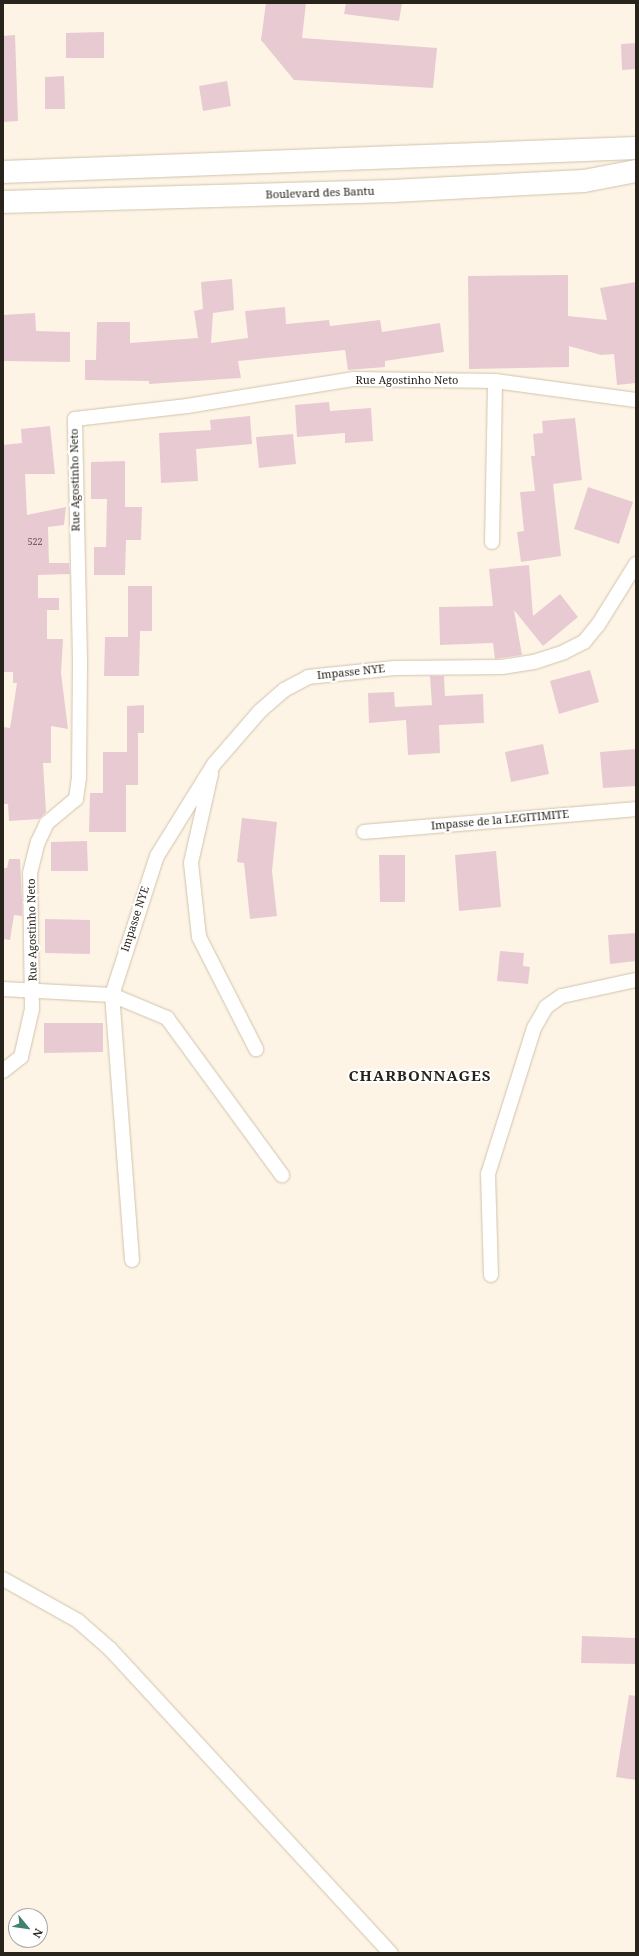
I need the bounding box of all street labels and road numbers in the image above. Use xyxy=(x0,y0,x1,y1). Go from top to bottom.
street label: Boulevard des Bantu xyxy=(265,185,375,201)
street label: Rue Agostinho Neto xyxy=(356,373,458,387)
street label: Rue Agostinho Neto xyxy=(68,428,82,532)
street label: Impasse NYE xyxy=(316,662,386,682)
street label: Impasse de la LEGITIMITE xyxy=(431,807,569,833)
street label: Rue Agostinho Neto xyxy=(25,878,39,982)
street label: Impasse NYE xyxy=(118,885,152,953)

